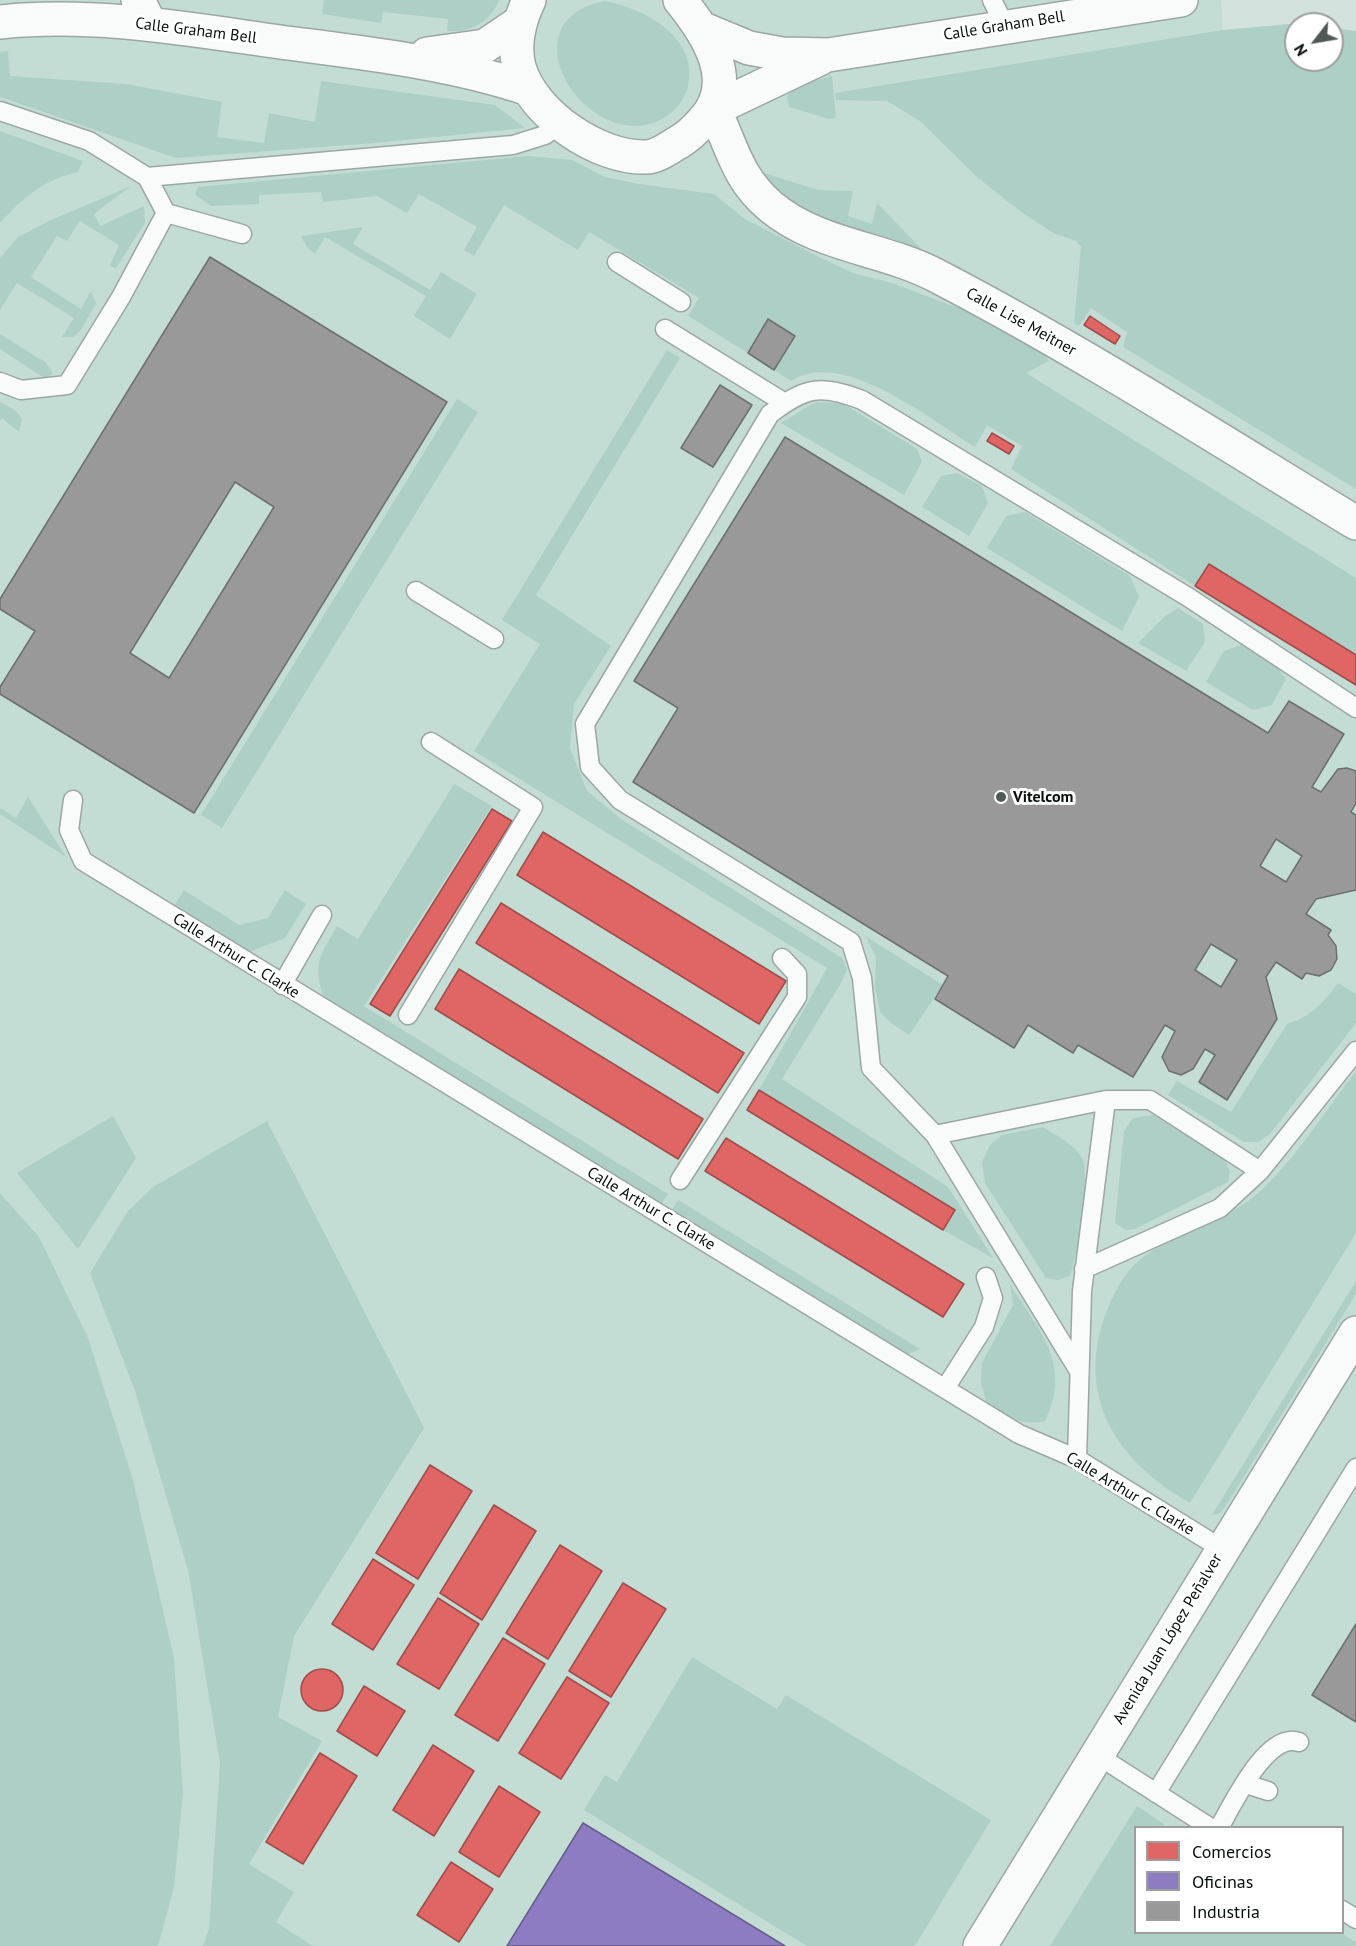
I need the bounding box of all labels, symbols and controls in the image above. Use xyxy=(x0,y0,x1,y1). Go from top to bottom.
street label: Calle Graham Bell xyxy=(942,7,1066,45)
north arrow xyxy=(1284,12,1344,72)
street label: Calle Graham Bell xyxy=(134,14,258,48)
text: N xyxy=(1289,41,1312,60)
street label: Calle Lise Meitner xyxy=(963,284,1079,360)
place label: Vitelcom xyxy=(1013,787,1073,807)
marker: Vitelcom xyxy=(994,790,1008,804)
street label: Calle Arthur C. Clarke xyxy=(169,909,303,1003)
street label: Calle Arthur C. Clarke xyxy=(584,1163,718,1255)
street label: Calle Arthur C. Clarke xyxy=(1063,1448,1197,1540)
street label: Avenida Juan López Peñalver xyxy=(1109,1550,1227,1728)
legend xyxy=(1134,1826,1344,1934)
text: Comercios xyxy=(1192,1840,1271,1863)
text: Oficinas xyxy=(1192,1870,1253,1893)
text: Industria xyxy=(1192,1900,1260,1923)

